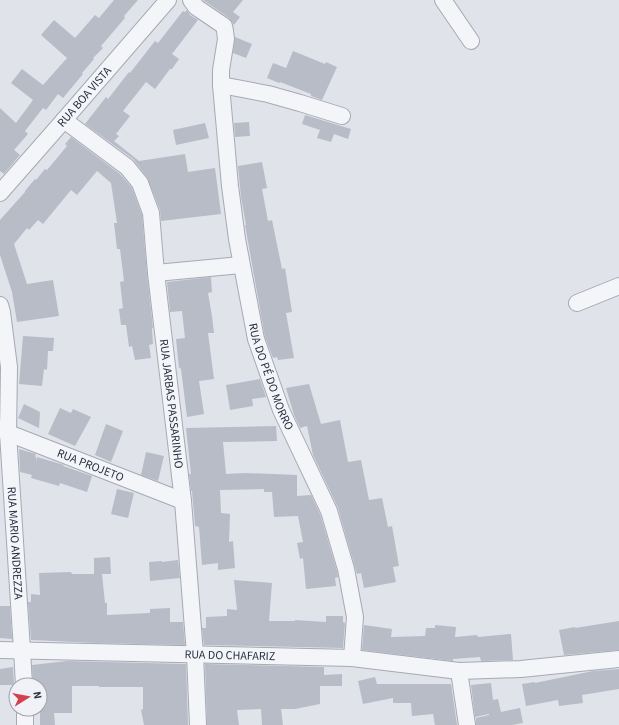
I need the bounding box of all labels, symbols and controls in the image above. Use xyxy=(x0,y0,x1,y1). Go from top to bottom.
street label: RUA BOA VISTA xyxy=(53,62,116,131)
street label: RUA DO PÉ DO MORRO xyxy=(245,322,298,433)
street label: RUA JARBAS PASSARINHO xyxy=(155,338,188,469)
street label: RUA PROJETO xyxy=(55,444,127,486)
street label: RUA MARIO ANDREZZA xyxy=(3,486,27,600)
street label: RUA DO CHAFARIZ xyxy=(184,646,276,665)
north arrow xyxy=(8,677,48,717)
text: N xyxy=(29,690,45,700)

